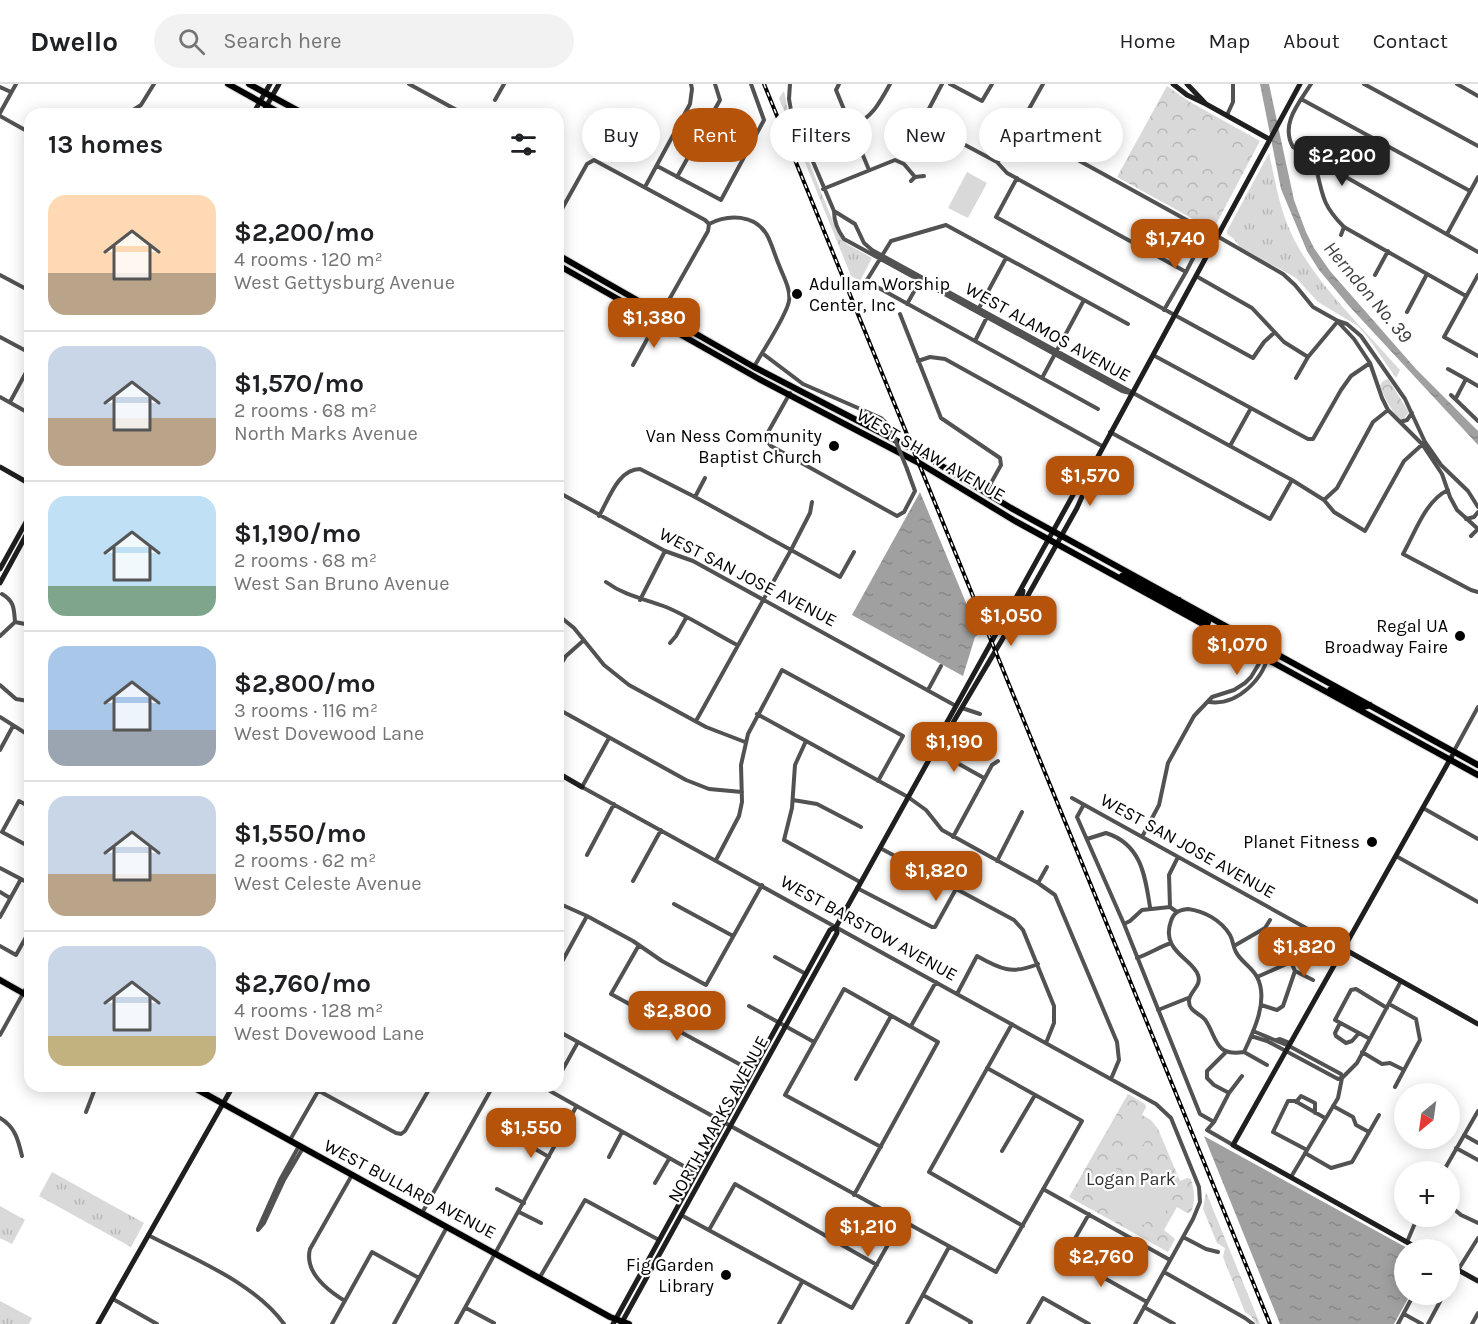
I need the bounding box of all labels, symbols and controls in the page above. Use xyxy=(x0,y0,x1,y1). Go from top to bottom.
search box xyxy=(154,14,574,68)
text: Dwello xyxy=(30,25,118,58)
icon: search xyxy=(175,25,208,58)
text: Search here xyxy=(223,28,342,54)
text: Home xyxy=(1120,29,1176,53)
text: Map xyxy=(1209,29,1250,53)
text: About xyxy=(1283,29,1340,53)
text: Contact xyxy=(1373,29,1448,53)
chip: Buy xyxy=(582,108,660,162)
chip: Rent xyxy=(672,108,758,162)
chip: Filters xyxy=(770,108,872,162)
chip: New xyxy=(884,108,967,162)
chip: Apartment xyxy=(979,108,1123,162)
icon: filters xyxy=(507,128,540,161)
text: 13 homes xyxy=(48,129,163,160)
pin: $2,200 xyxy=(1293,136,1391,187)
text: $2,200 xyxy=(1308,144,1376,167)
text: $2,200/mo xyxy=(234,217,375,248)
icon: home xyxy=(96,219,168,291)
pin: $1,740 xyxy=(1126,219,1224,270)
text: $1,740 xyxy=(1145,227,1205,250)
water label: Herndon No. 39 xyxy=(1319,237,1417,348)
text: 4 rooms · 120 m² xyxy=(234,248,383,271)
text: West Gettysburg Avenue xyxy=(234,271,455,294)
place label: Adullam Worship Center, Inc xyxy=(809,273,950,316)
street label: WEST ALAMOS AVENUE xyxy=(961,277,1135,387)
marker: Adullam Worship Center, Inc xyxy=(790,287,804,301)
pin: $1,380 xyxy=(605,298,703,349)
text: $1,380 xyxy=(622,306,686,329)
text: $1,570/mo xyxy=(234,368,364,399)
icon: home xyxy=(96,370,168,442)
text: 2 rooms · 68 m² xyxy=(234,399,377,422)
street label: WEST SHAW AVENUE xyxy=(853,404,1009,506)
text: North Marks Avenue xyxy=(234,422,418,445)
place label: Van Ness Community Baptist Church xyxy=(646,425,823,468)
marker: Van Ness Community Baptist Church xyxy=(827,439,841,453)
pin: $1,570 xyxy=(1041,456,1139,507)
text: $1,570 xyxy=(1060,464,1120,487)
text: $1,190/mo xyxy=(234,518,361,549)
icon: home xyxy=(96,520,168,592)
street label: WEST SAN JOSE AVENUE xyxy=(655,523,841,631)
text: 2 rooms · 68 m² xyxy=(234,549,377,572)
text: West San Bruno Avenue xyxy=(234,572,450,595)
pin: $1,050 xyxy=(962,596,1060,647)
text: $1,050 xyxy=(980,604,1042,627)
place label: Regal UA Broadway Faire xyxy=(1324,615,1448,658)
pin: $1,070 xyxy=(1188,625,1286,676)
marker: Regal UA Broadway Faire xyxy=(1453,629,1467,643)
text: $1,070 xyxy=(1206,633,1268,656)
text: $2,800/mo xyxy=(234,668,376,699)
icon: home xyxy=(96,670,168,742)
text: 3 rooms · 116 m² xyxy=(234,699,378,722)
text: West Dovewood Lane xyxy=(234,722,424,745)
pin: $1,190 xyxy=(905,722,1003,773)
text: $1,190 xyxy=(925,730,983,753)
street label: WEST SAN JOSE AVENUE xyxy=(1097,789,1279,903)
text: $1,550/mo xyxy=(234,818,366,849)
icon: home xyxy=(96,820,168,892)
place label: Planet Fitness xyxy=(1243,831,1360,853)
marker: Planet Fitness xyxy=(1365,835,1379,849)
text: 2 rooms · 62 m² xyxy=(234,849,376,872)
pin: $1,820 xyxy=(887,851,985,902)
text: $1,820 xyxy=(904,859,968,882)
street label: WEST BARSTOW AVENUE xyxy=(777,870,961,986)
text: West Celeste Avenue xyxy=(234,872,422,895)
pin: $1,820 xyxy=(1255,927,1353,978)
text: $1,820 xyxy=(1272,935,1336,958)
text: $2,760/mo xyxy=(234,968,371,999)
icon: home xyxy=(96,970,168,1042)
pin: $2,800 xyxy=(628,991,726,1042)
text: 4 rooms · 128 m² xyxy=(234,999,383,1022)
text: $2,800 xyxy=(642,999,712,1022)
text: West Dovewood Lane xyxy=(234,1022,424,1045)
street label: NORTH MARKS AVENUE xyxy=(663,1032,773,1206)
north arrow xyxy=(1394,1083,1460,1149)
map controls xyxy=(1394,1083,1460,1305)
pin: $1,550 xyxy=(482,1108,580,1159)
text: $1,550 xyxy=(500,1116,562,1139)
street label: WEST BULLARD AVENUE xyxy=(320,1134,500,1244)
button: + xyxy=(1394,1161,1460,1227)
park label: Logan Park xyxy=(1086,1168,1176,1190)
pin: $1,210 xyxy=(819,1207,917,1258)
text: $1,210 xyxy=(839,1215,897,1238)
pin: $2,760 xyxy=(1052,1237,1150,1288)
button: − xyxy=(1394,1239,1460,1305)
text: $2,760 xyxy=(1068,1245,1134,1268)
place label: Fig Garden Library xyxy=(626,1254,715,1297)
marker: Fig Garden Library xyxy=(719,1268,733,1282)

